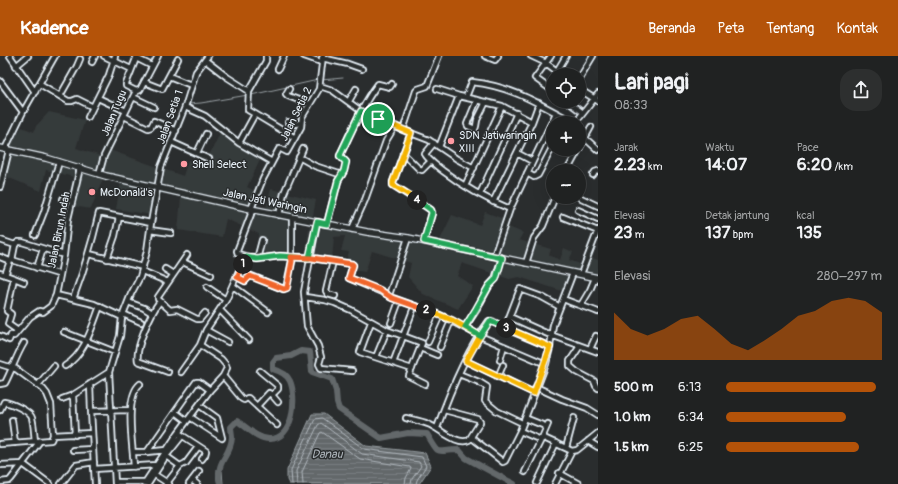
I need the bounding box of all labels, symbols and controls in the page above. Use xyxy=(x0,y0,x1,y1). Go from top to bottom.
text: Kadence xyxy=(20,16,89,40)
text: Beranda xyxy=(648,20,696,37)
text: Peta xyxy=(718,20,744,37)
text: Tentang xyxy=(766,20,814,37)
text: Kontak xyxy=(836,20,878,37)
map controls xyxy=(546,68,586,204)
button: locate xyxy=(546,68,586,108)
text: Lari pagi xyxy=(614,68,689,96)
button: share xyxy=(840,69,882,111)
street label: Jalan Setia 2 xyxy=(277,85,315,143)
street label: Jalan Tugu xyxy=(98,88,130,138)
street label: Jalan Setia 1 xyxy=(154,88,186,146)
text: 08:33 xyxy=(614,97,647,113)
pin xyxy=(361,102,395,136)
icon: arrive xyxy=(367,108,389,130)
button: + xyxy=(546,116,586,156)
place label: SDN Jatiwaringin XIII xyxy=(459,129,537,155)
marker: SDN Jatiwaringin XIII xyxy=(446,136,456,146)
text: Jarak xyxy=(614,141,638,154)
text: Waktu xyxy=(705,141,734,154)
text: Pace xyxy=(797,141,818,154)
text: 2.23 xyxy=(614,154,646,175)
text: 14:07 xyxy=(705,154,747,175)
text: 6:20 xyxy=(797,154,832,175)
place label: Shell Select xyxy=(192,158,247,171)
marker: Shell Select xyxy=(179,159,189,169)
text: km xyxy=(646,160,662,173)
text: /km xyxy=(832,160,853,173)
button: − xyxy=(546,164,586,204)
place label: McDonald's xyxy=(100,186,153,199)
street label: Jalan Jati Waringin xyxy=(222,186,308,216)
marker: McDonald's xyxy=(87,187,97,197)
pin: 4 xyxy=(407,190,427,210)
street label: Jalan Birun Indah xyxy=(45,191,73,269)
text: 4 xyxy=(414,193,420,206)
text: Elevasi xyxy=(614,209,645,222)
text: Detak jantung xyxy=(705,209,769,222)
text: kcal xyxy=(797,209,815,222)
text: 23 xyxy=(614,222,632,243)
text: 137 xyxy=(705,222,730,243)
text: 135 xyxy=(797,222,822,243)
text: m xyxy=(632,228,645,241)
text: bpm xyxy=(730,228,753,241)
pin: 1 xyxy=(233,254,253,274)
text: 1 xyxy=(241,257,245,270)
text: Elevasi xyxy=(614,268,650,284)
text: 280–297 m xyxy=(816,268,882,284)
pin: 2 xyxy=(416,300,436,320)
text: 2 xyxy=(423,303,429,316)
pin: 3 xyxy=(496,318,516,338)
text: 3 xyxy=(503,321,509,334)
text: 500 m xyxy=(614,379,653,395)
text: 6:13 xyxy=(678,379,701,395)
text: 1.0 km xyxy=(614,409,651,425)
text: 6:34 xyxy=(678,409,704,425)
text: 1.5 km xyxy=(614,439,649,455)
text: 6:25 xyxy=(678,439,703,455)
water label: Danau xyxy=(312,447,343,462)

